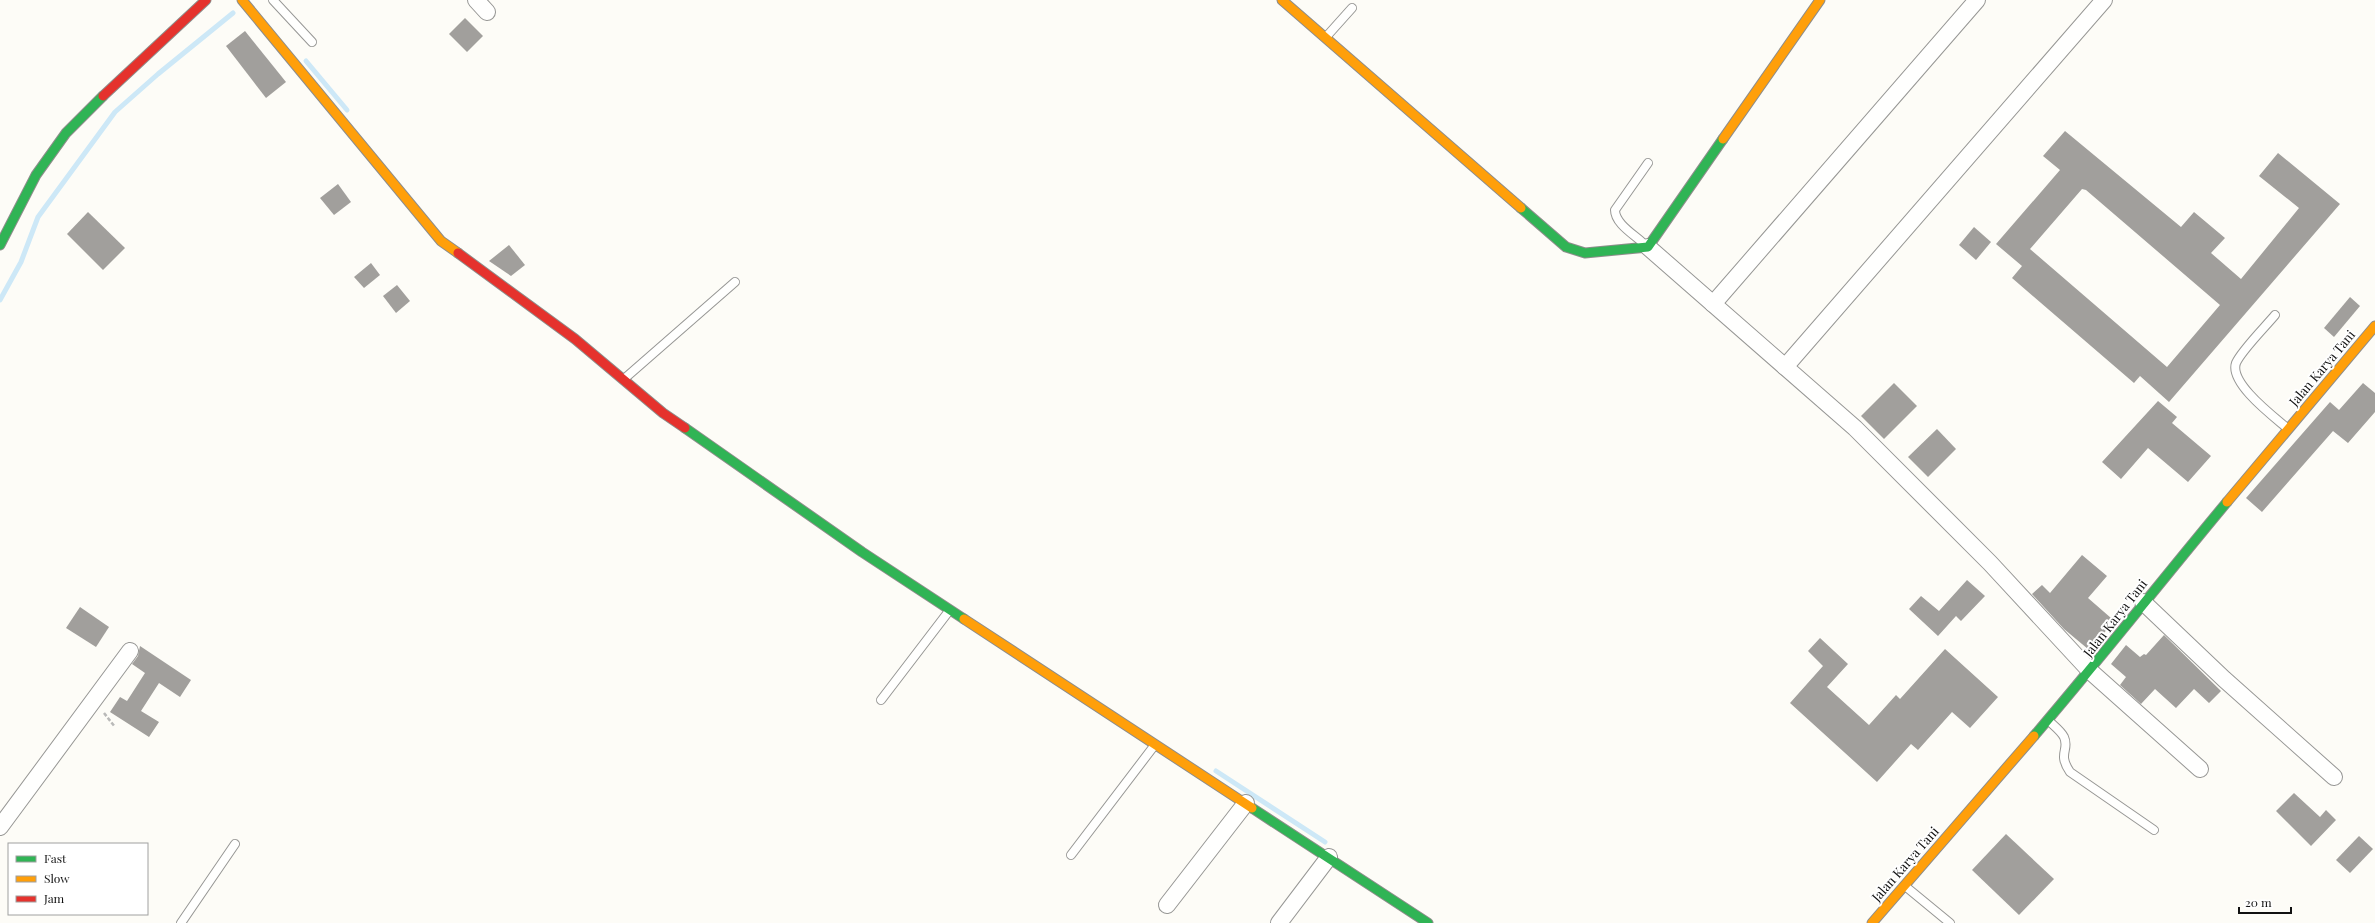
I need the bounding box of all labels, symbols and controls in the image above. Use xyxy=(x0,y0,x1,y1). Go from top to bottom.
street label: Jalan Karya Tani xyxy=(2284,326,2358,410)
street label: Jalan Karya Tani xyxy=(2078,575,2150,661)
street label: Jalan Karya Tani xyxy=(1867,822,1942,905)
legend xyxy=(8,843,148,915)
text: Fast xyxy=(44,850,67,866)
text: Slow xyxy=(44,870,70,886)
scale bar xyxy=(2239,889,2291,915)
text: Jam xyxy=(43,890,65,906)
text: 20 m xyxy=(2245,894,2272,910)

